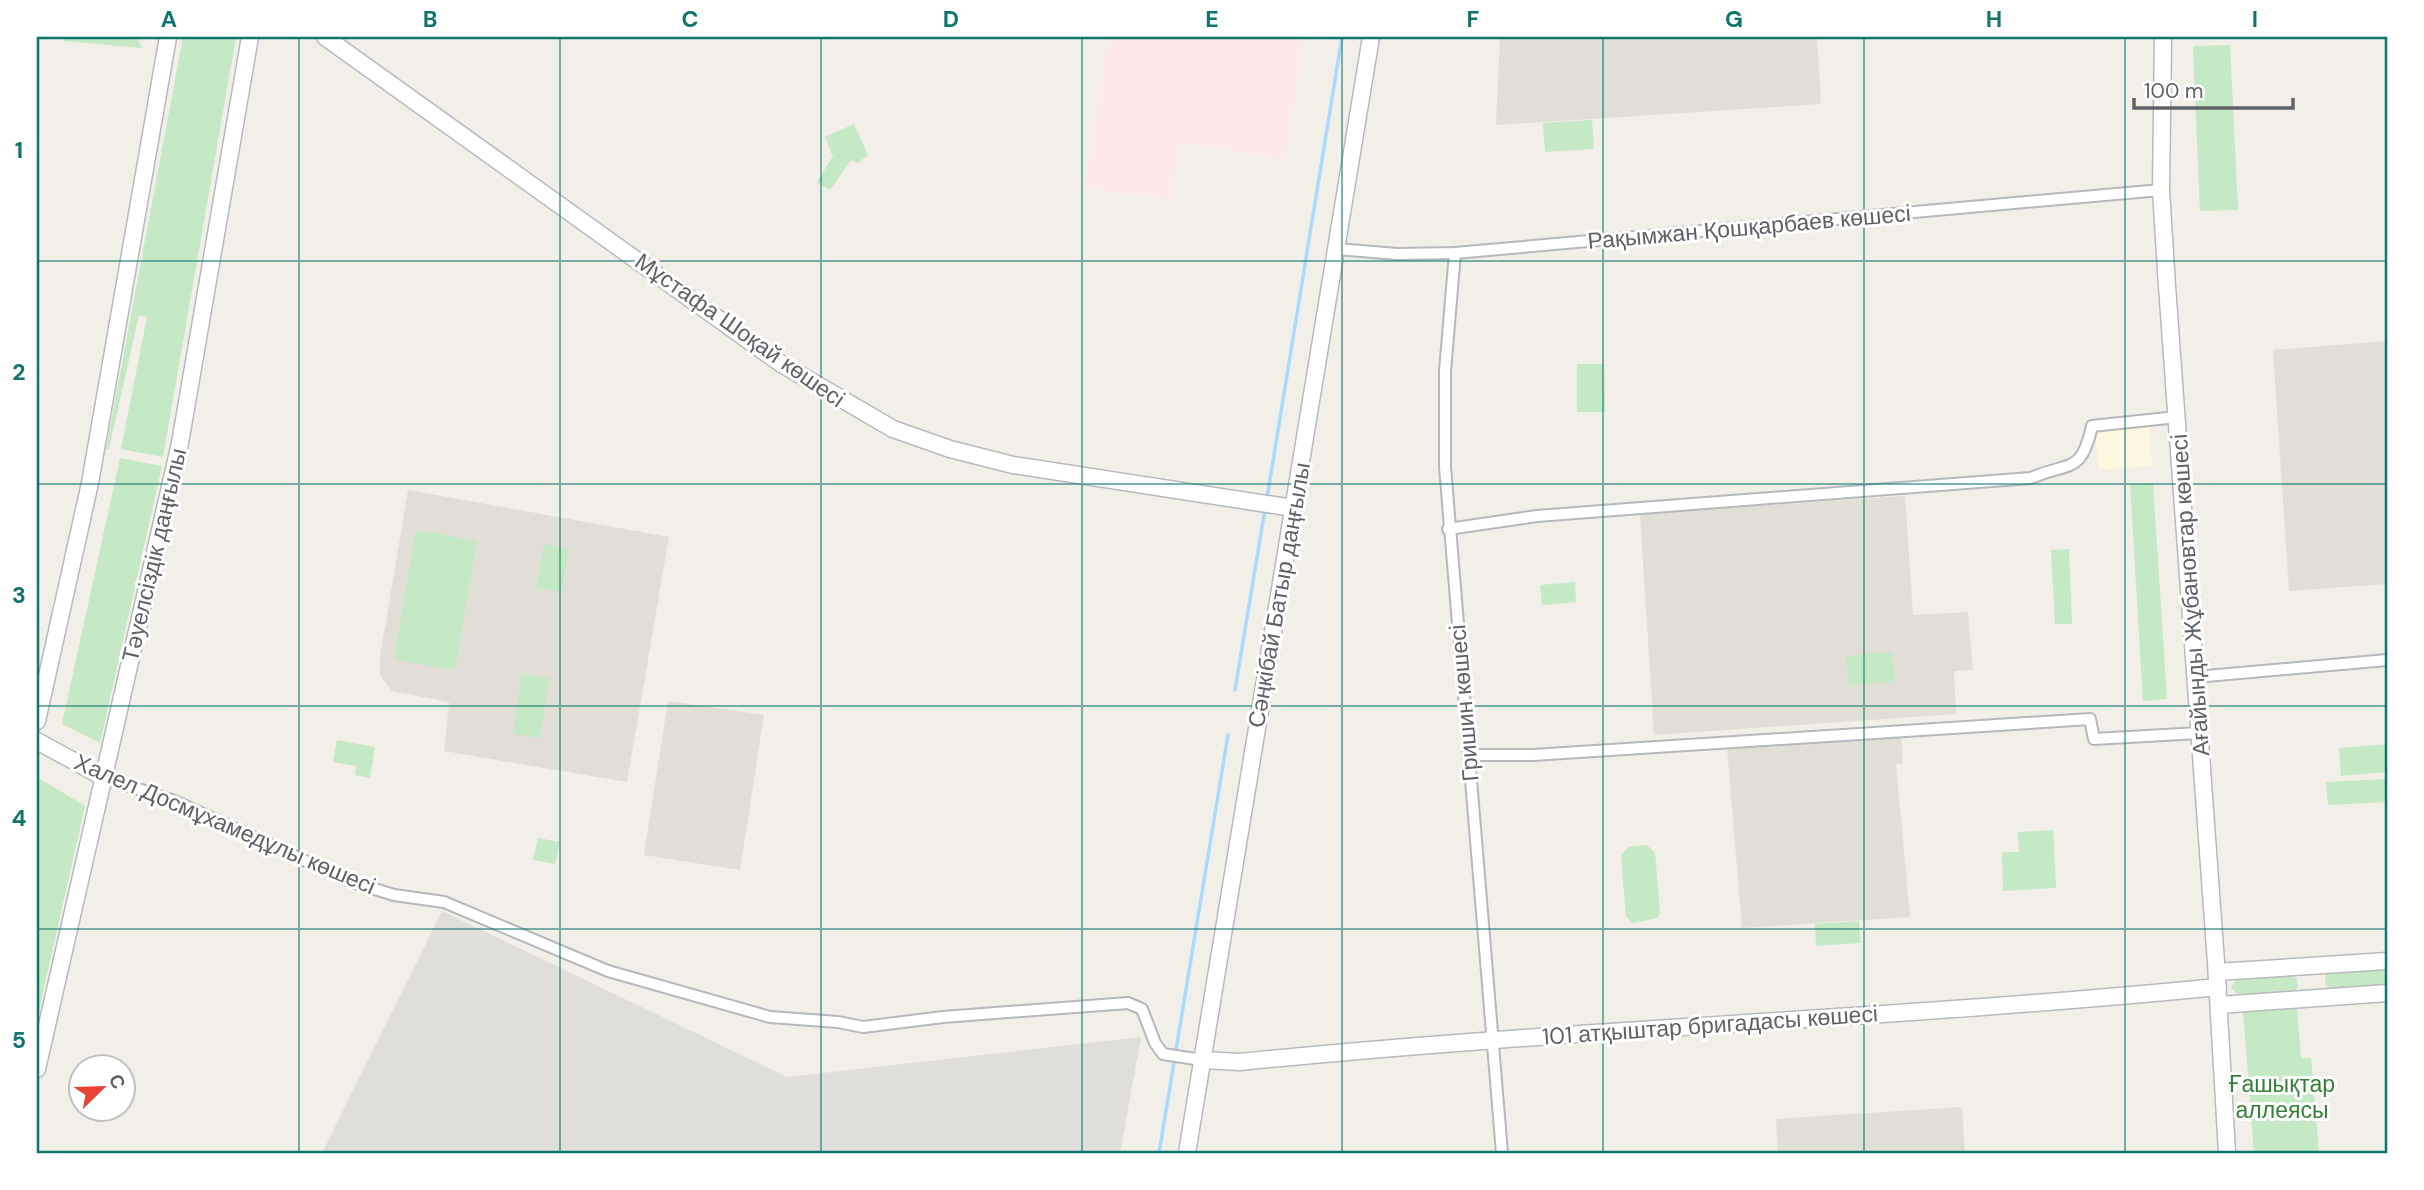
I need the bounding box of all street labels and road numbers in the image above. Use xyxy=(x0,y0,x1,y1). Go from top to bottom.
street label: Рақымжан Қошқарбаев көшесі xyxy=(1586,198,1912,256)
street label: Мұстафа Шоқай көшесі xyxy=(629,246,851,414)
street label: Ағайынды Жұбановтар көшесі xyxy=(2164,433,2216,757)
street label: Тәуелсіздік даңғылы xyxy=(115,445,193,665)
street label: Сәңкібай Батыр даңғылы xyxy=(1241,460,1317,730)
street label: Гришин көшесі xyxy=(1442,623,1486,783)
street label: Халел Досмұхамедұлы көшесі xyxy=(70,747,380,901)
street label: 101 атқыштар бригадасы көшесі xyxy=(1541,998,1879,1052)

